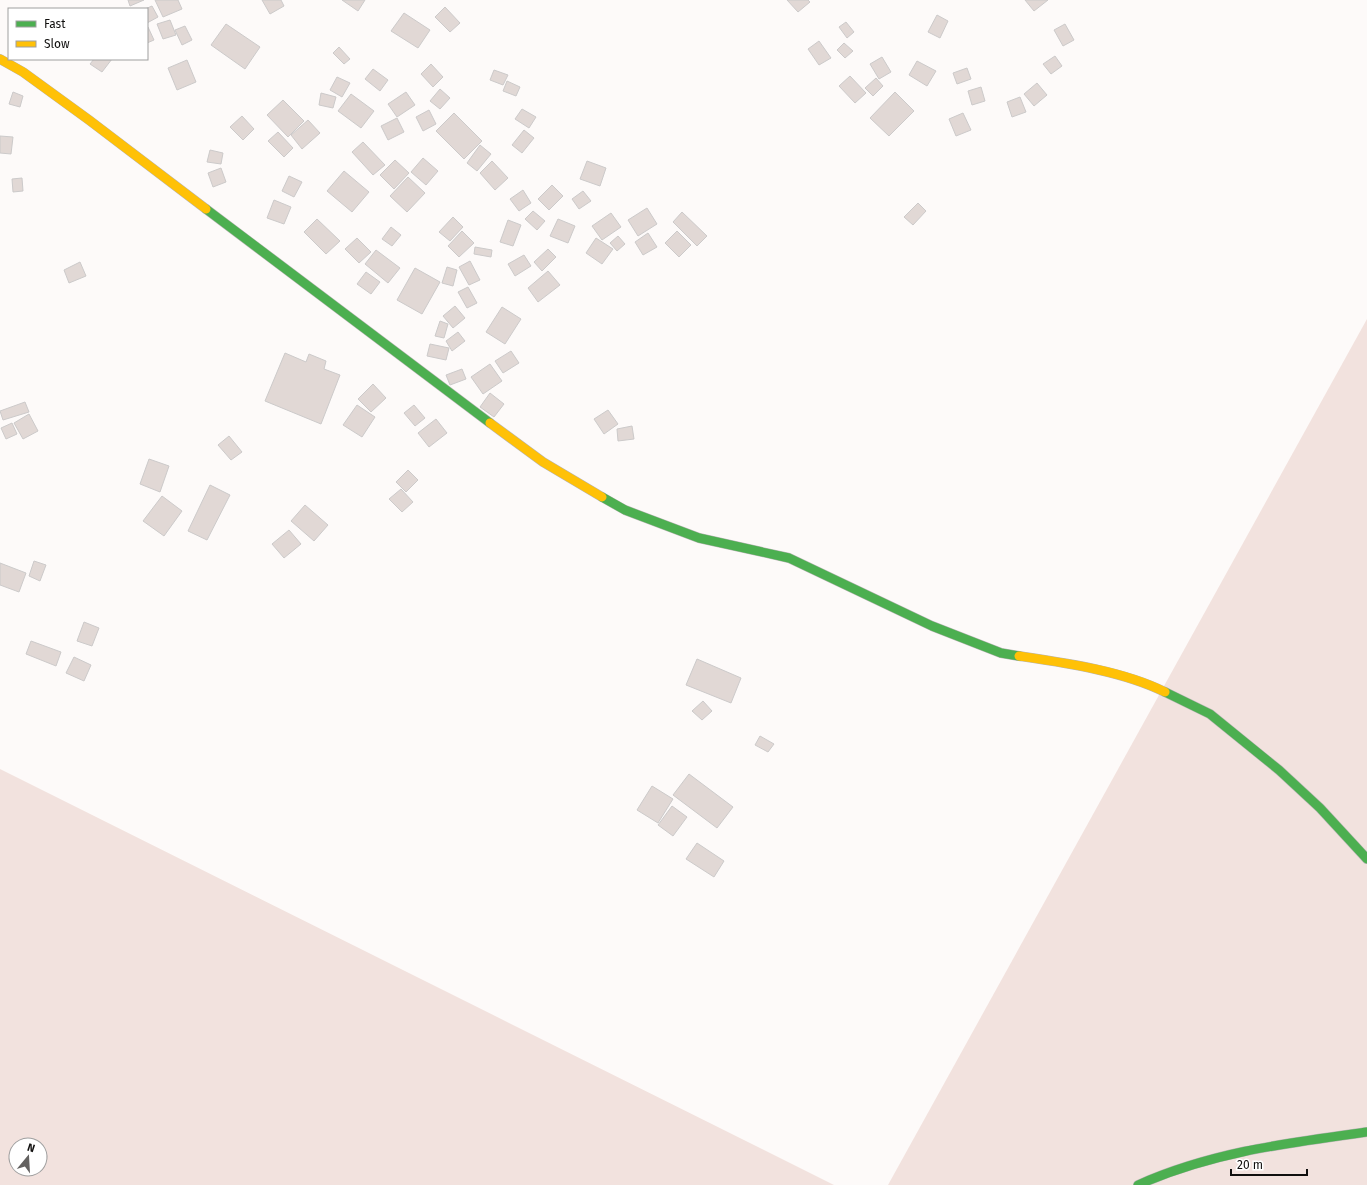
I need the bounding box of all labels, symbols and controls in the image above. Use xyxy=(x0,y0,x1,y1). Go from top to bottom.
legend xyxy=(8,8,148,60)
text: Fast xyxy=(44,17,66,31)
text: Slow xyxy=(44,37,70,51)
north arrow xyxy=(8,1137,48,1177)
text: N xyxy=(25,1141,36,1155)
scale bar xyxy=(1231,1151,1307,1177)
text: 20 m xyxy=(1237,1158,1263,1172)

